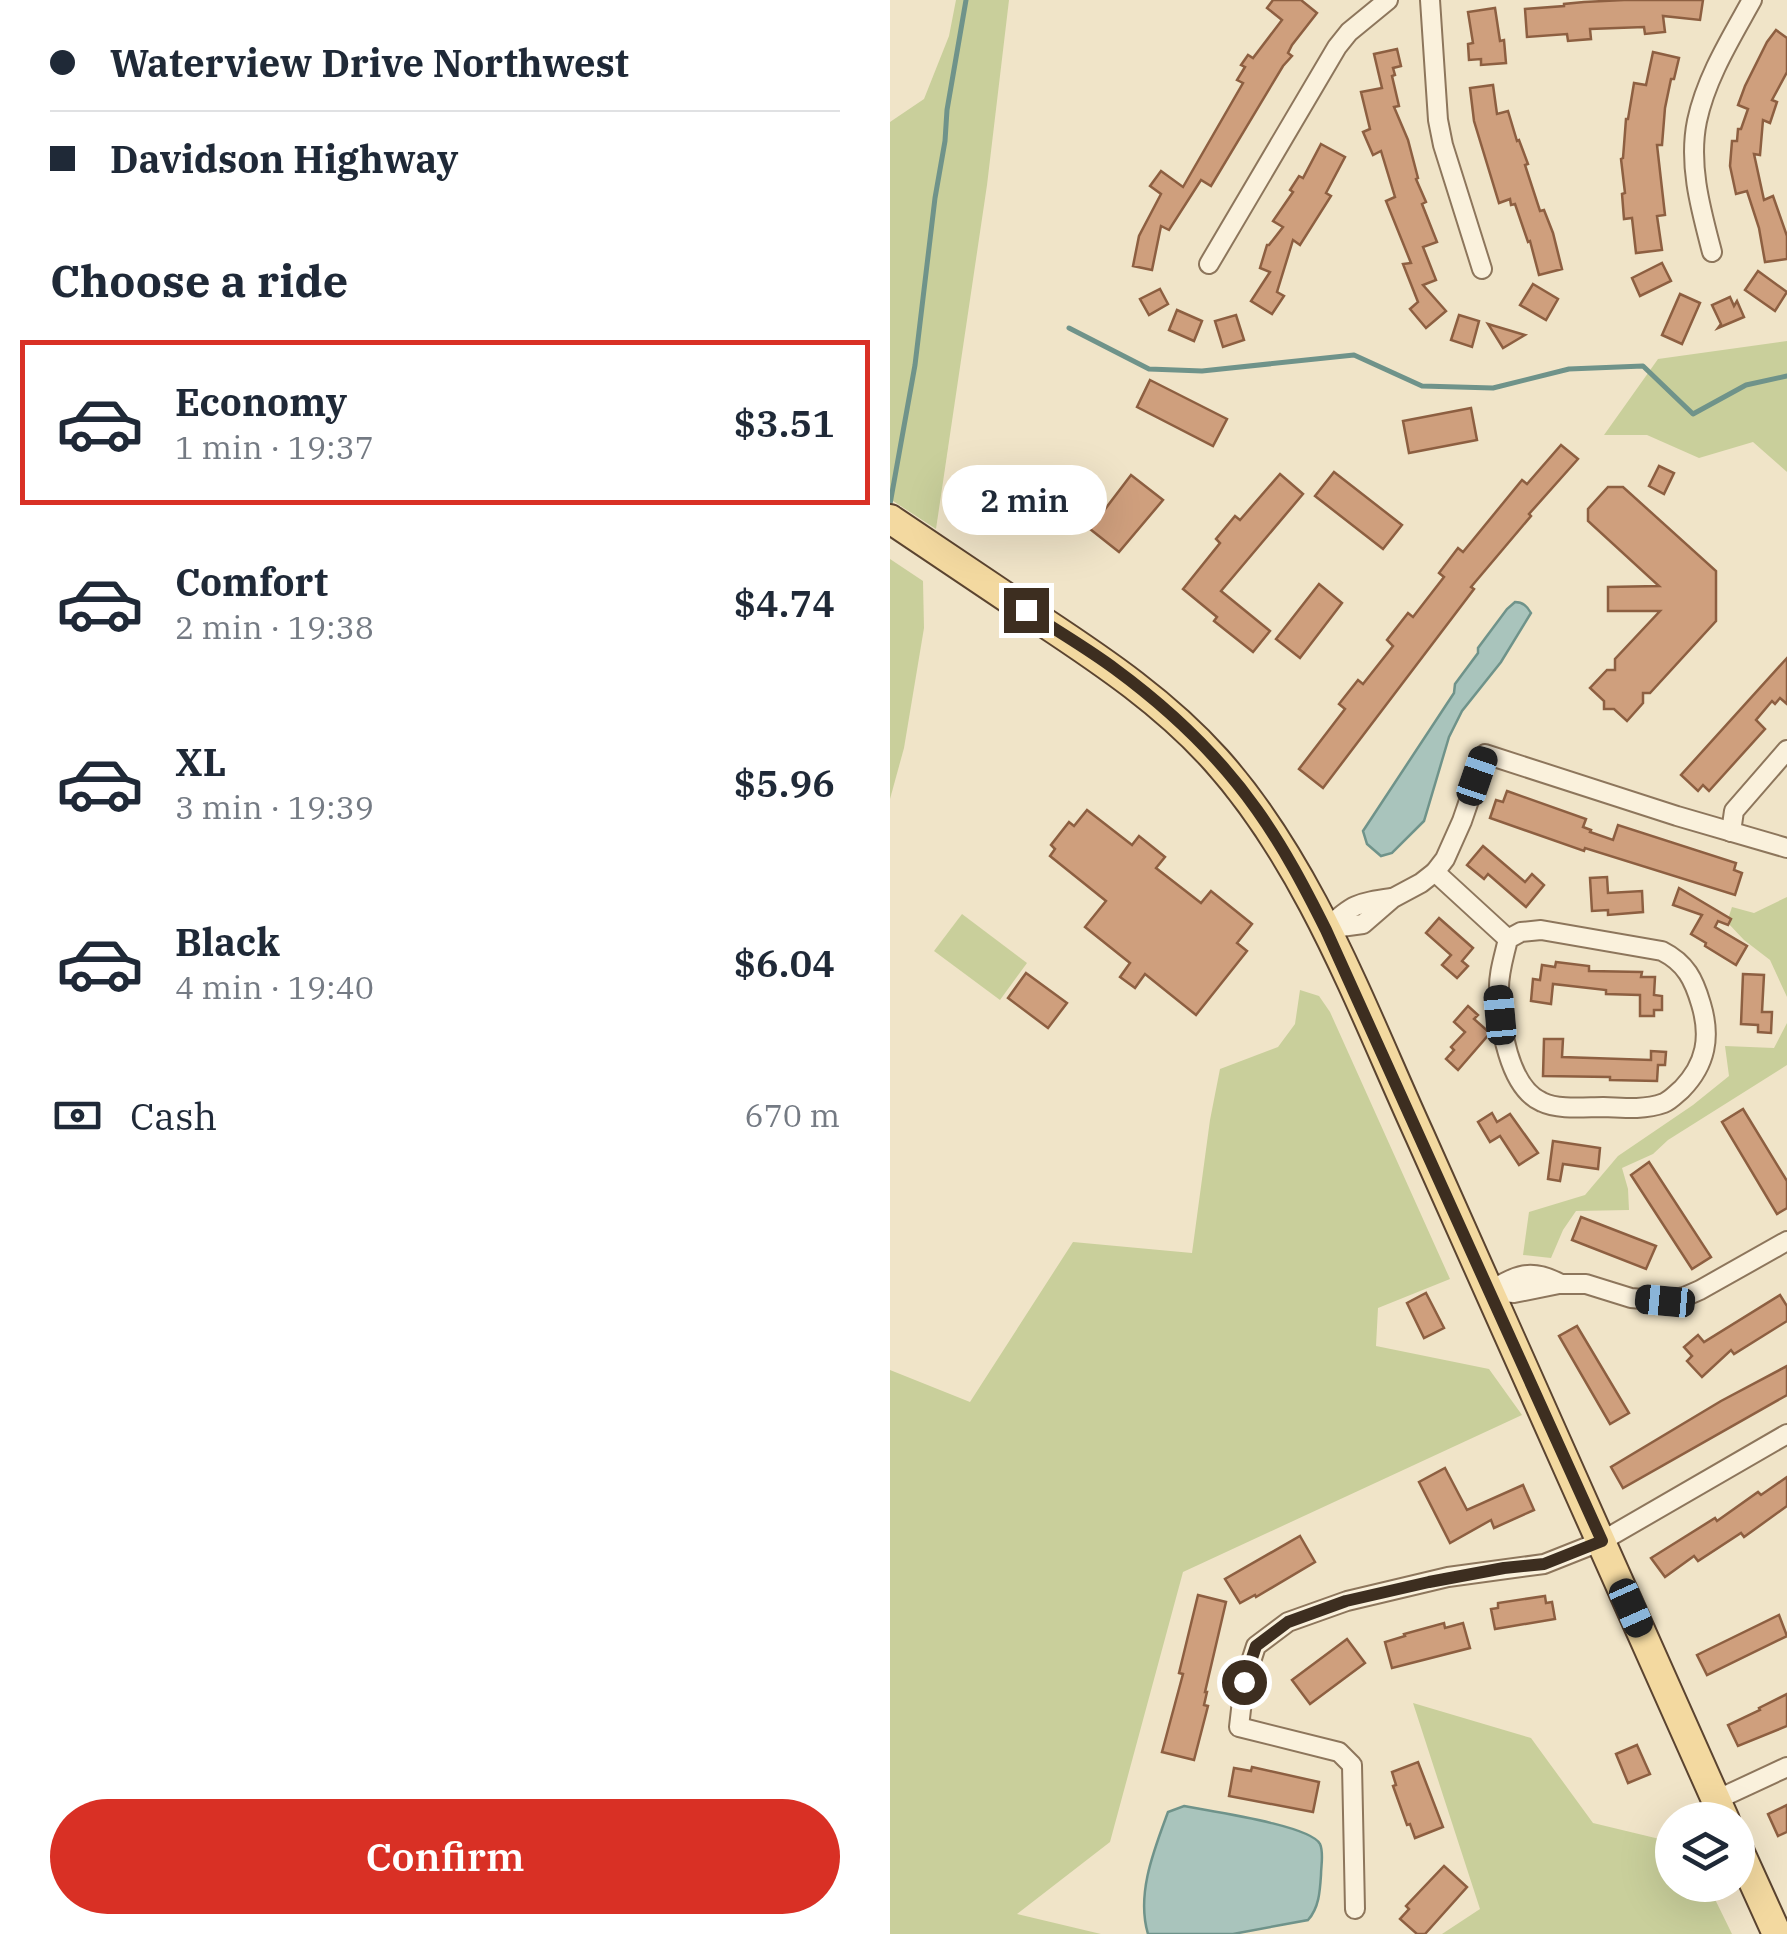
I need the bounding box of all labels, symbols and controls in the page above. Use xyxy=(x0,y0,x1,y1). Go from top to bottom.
text: Waterview Drive Northwest xyxy=(110,38,629,87)
text: Davidson Highway xyxy=(110,134,459,183)
text: Choose a ride xyxy=(50,251,348,309)
text: Economy xyxy=(175,377,347,426)
icon: car xyxy=(55,378,145,468)
text: $3.51 xyxy=(733,398,835,447)
text: 1 min · 19:37 xyxy=(175,426,374,468)
callout: 2 min xyxy=(944,465,1108,535)
text: 2 min xyxy=(980,479,1069,521)
text: Comfort xyxy=(175,557,328,606)
icon: car xyxy=(55,558,145,648)
text: $4.74 xyxy=(733,578,835,627)
route end xyxy=(1004,588,1049,633)
text: 2 min · 19:38 xyxy=(175,606,374,648)
text: XL xyxy=(175,737,226,786)
icon: car xyxy=(55,738,145,828)
car xyxy=(1453,743,1501,809)
text: $5.96 xyxy=(733,758,835,807)
text: 3 min · 19:39 xyxy=(175,786,374,828)
text: Black xyxy=(175,917,280,966)
icon: car xyxy=(55,918,145,1008)
text: $6.04 xyxy=(733,938,835,987)
text: 4 min · 19:40 xyxy=(175,966,374,1008)
car xyxy=(1482,984,1518,1046)
icon: cash xyxy=(50,1088,105,1143)
text: Cash xyxy=(130,1091,217,1140)
text: 670 m xyxy=(744,1094,840,1136)
car xyxy=(1634,1283,1696,1319)
car xyxy=(1605,1574,1657,1642)
route start xyxy=(1222,1660,1267,1705)
button: Confirm xyxy=(50,1799,840,1914)
map controls xyxy=(1655,1802,1755,1902)
button: layers xyxy=(1655,1802,1755,1902)

